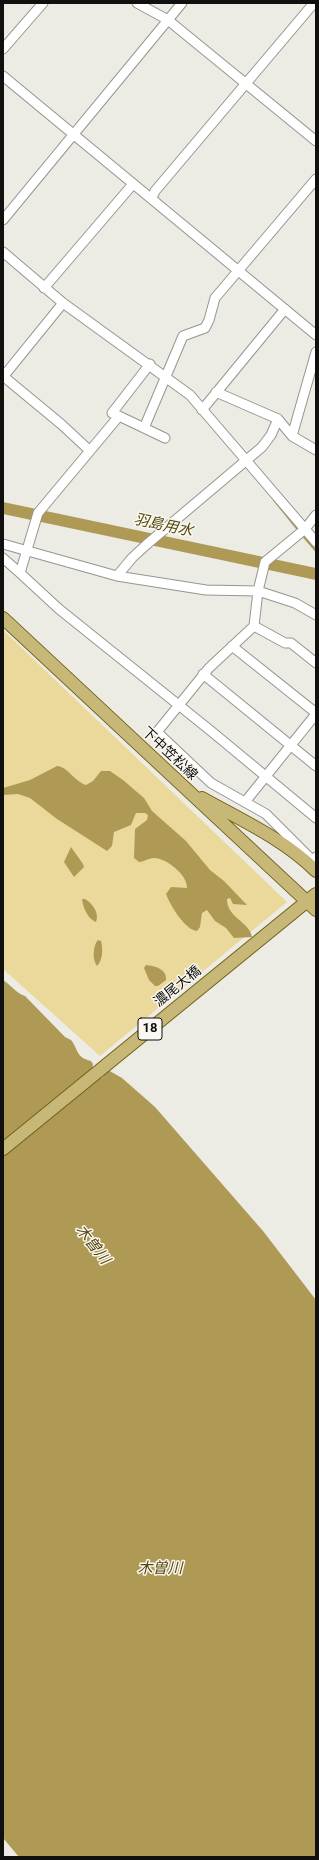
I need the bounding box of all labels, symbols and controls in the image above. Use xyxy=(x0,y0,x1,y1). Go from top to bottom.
water label: 羽島用水 xyxy=(132,511,194,541)
street label: 下中笠松線 xyxy=(138,724,200,784)
street label: 濃尾大橋 xyxy=(151,963,205,1011)
road number: 18 xyxy=(138,1018,162,1040)
water label: 木曽川 xyxy=(71,1222,113,1268)
water label: 木曽川 xyxy=(138,1560,182,1578)

